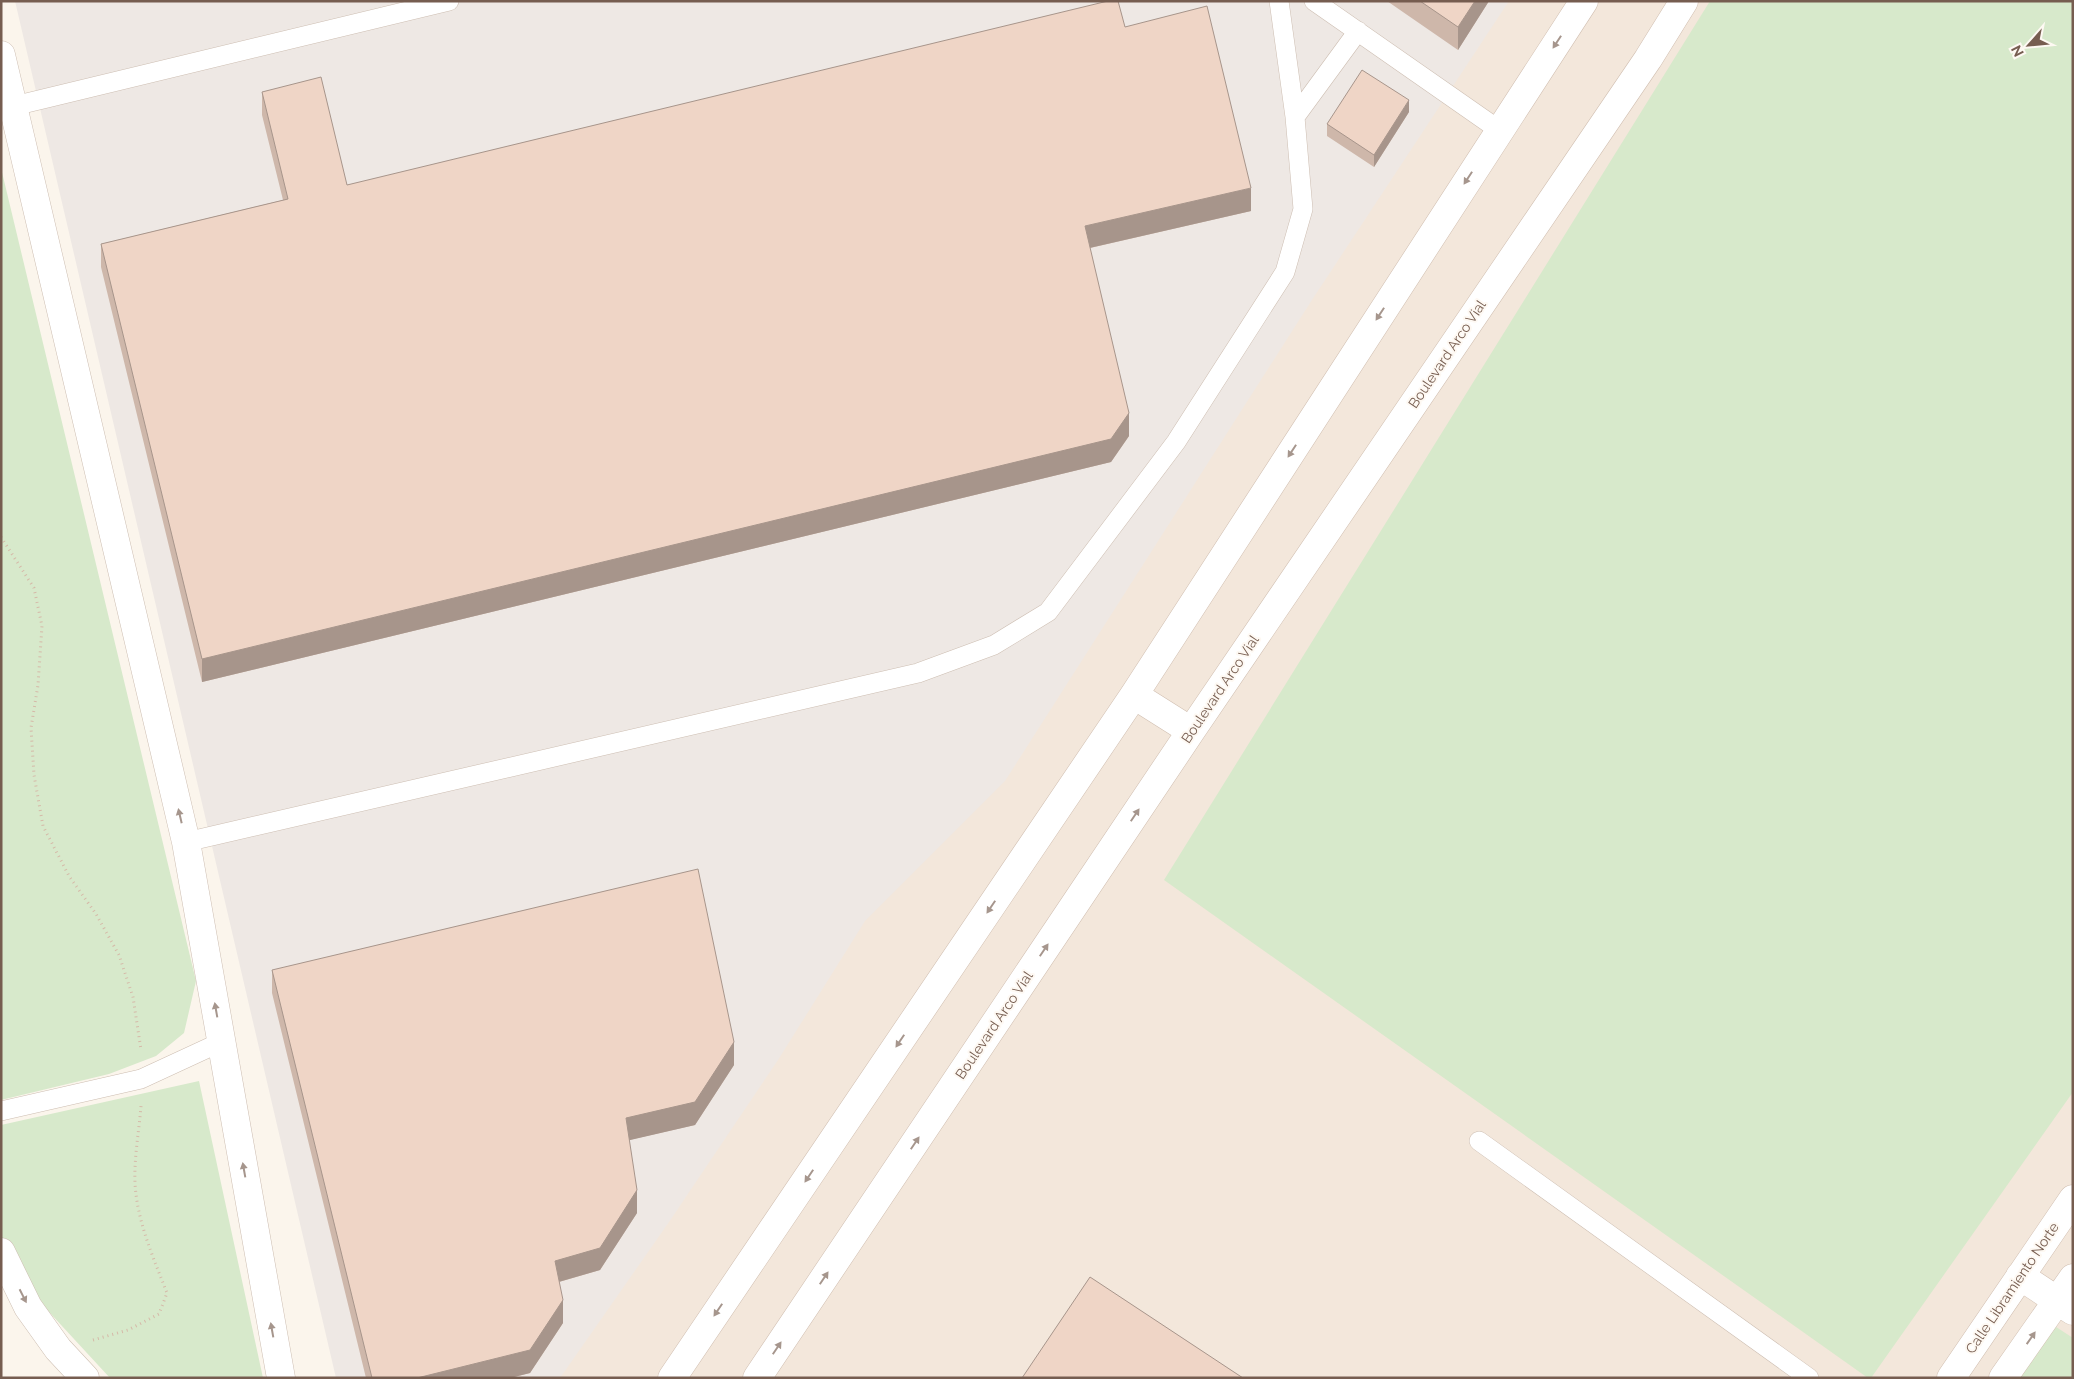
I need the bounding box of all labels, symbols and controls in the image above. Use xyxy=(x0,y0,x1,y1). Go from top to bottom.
north arrow xyxy=(2004,20,2054,70)
one-way arrow xyxy=(1553,35,1562,49)
text: N xyxy=(2008,43,2027,59)
one-way arrow xyxy=(1464,171,1473,184)
street label: Boulevard Arco Vial xyxy=(1405,297,1489,411)
one-way arrow xyxy=(1375,308,1385,321)
one-way arrow xyxy=(1287,444,1297,457)
street label: Boulevard Arco Vial xyxy=(1178,632,1262,746)
one-way arrow xyxy=(176,808,184,823)
one-way arrow xyxy=(1130,808,1140,821)
one-way arrow xyxy=(986,900,996,913)
one-way arrow xyxy=(1039,943,1049,956)
street label: Boulevard Arco Vial xyxy=(952,968,1036,1082)
one-way arrow xyxy=(211,1001,219,1017)
one-way arrow xyxy=(895,1034,905,1048)
one-way arrow xyxy=(910,1136,920,1149)
one-way arrow xyxy=(239,1162,247,1178)
one-way arrow xyxy=(804,1169,814,1182)
street label: Calle Libramiento Norte xyxy=(1962,1220,2062,1356)
one-way arrow xyxy=(819,1271,829,1284)
one-way arrow xyxy=(19,1289,27,1303)
one-way arrow xyxy=(713,1303,723,1317)
one-way arrow xyxy=(267,1322,275,1338)
one-way arrow xyxy=(2026,1331,2036,1345)
one-way arrow xyxy=(772,1341,782,1355)

